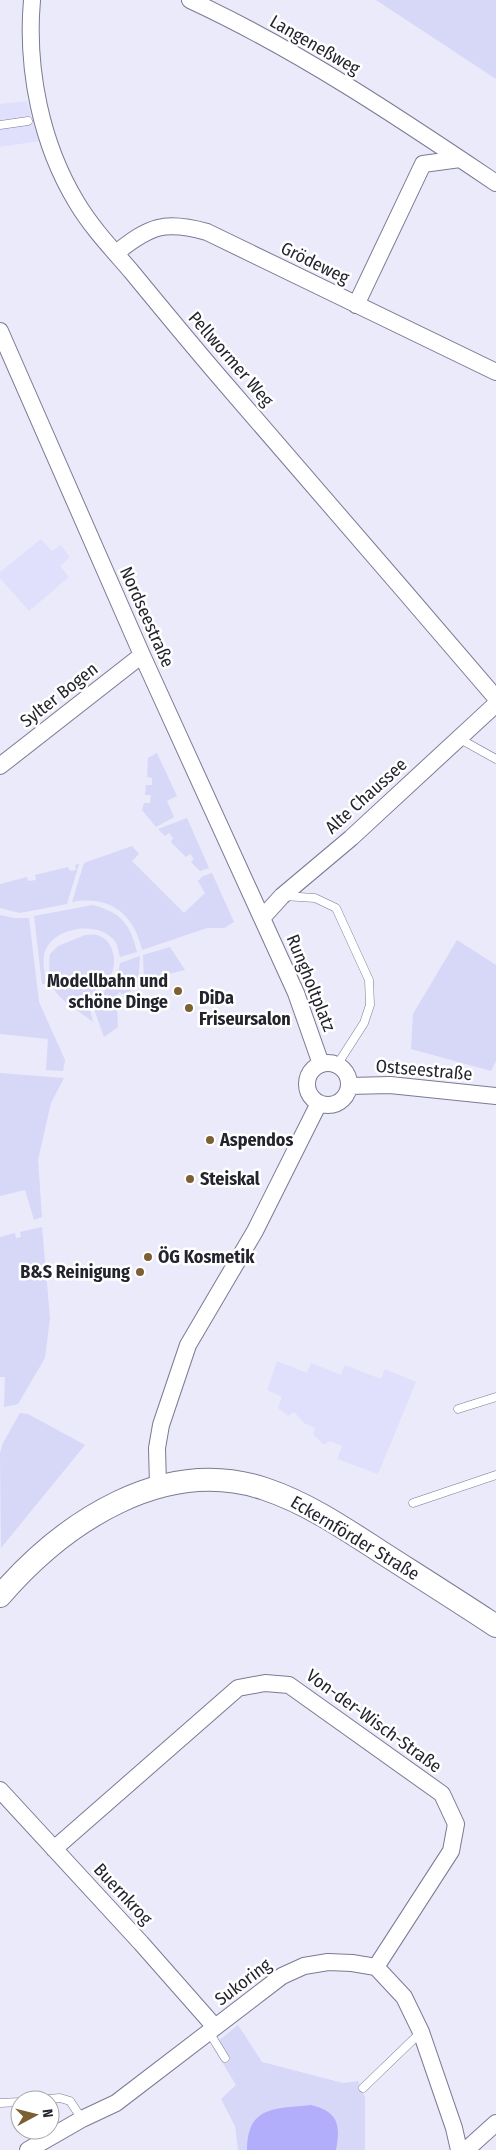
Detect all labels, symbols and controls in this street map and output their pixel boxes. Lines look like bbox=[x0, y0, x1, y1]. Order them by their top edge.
street label: Langeneßweg bbox=[266, 10, 364, 80]
street label: Grödeweg bbox=[277, 237, 353, 289]
street label: Pellwormer Weg bbox=[184, 307, 279, 411]
street label: Nordseestraße bbox=[115, 563, 179, 671]
street label: Sylter Bogen bbox=[16, 658, 102, 732]
street label: Alte Chaussee bbox=[321, 753, 412, 839]
street label: Rungholtplatz bbox=[282, 931, 340, 1035]
place label: Modellbahn und schöne Dinge bbox=[47, 970, 168, 1013]
marker: Modellbahn und schöne Dinge bbox=[172, 985, 184, 997]
place label: DiDa Friseursalon bbox=[199, 987, 291, 1030]
marker: DiDa Friseursalon bbox=[183, 1002, 195, 1014]
street label: Ostseestraße bbox=[375, 1055, 473, 1085]
place label: Aspendos bbox=[219, 1129, 293, 1151]
marker: Aspendos bbox=[204, 1134, 216, 1146]
place label: Steiskal bbox=[200, 1168, 260, 1190]
marker: Steiskal bbox=[184, 1173, 196, 1185]
place label: ÖG Kosmetik bbox=[158, 1246, 255, 1268]
marker: ÖG Kosmetik bbox=[142, 1251, 154, 1263]
place label: B&S Reinigung bbox=[20, 1261, 130, 1283]
marker: B&S Reinigung bbox=[134, 1266, 146, 1278]
street label: Eckernförder Straße bbox=[287, 1491, 423, 1585]
street label: Von-der-Wisch-Straße bbox=[302, 1665, 446, 1778]
street label: Buernkrog bbox=[89, 1859, 157, 1930]
street label: Sukoring bbox=[210, 1953, 276, 2010]
north arrow bbox=[10, 2090, 60, 2140]
text: N bbox=[38, 2108, 56, 2119]

